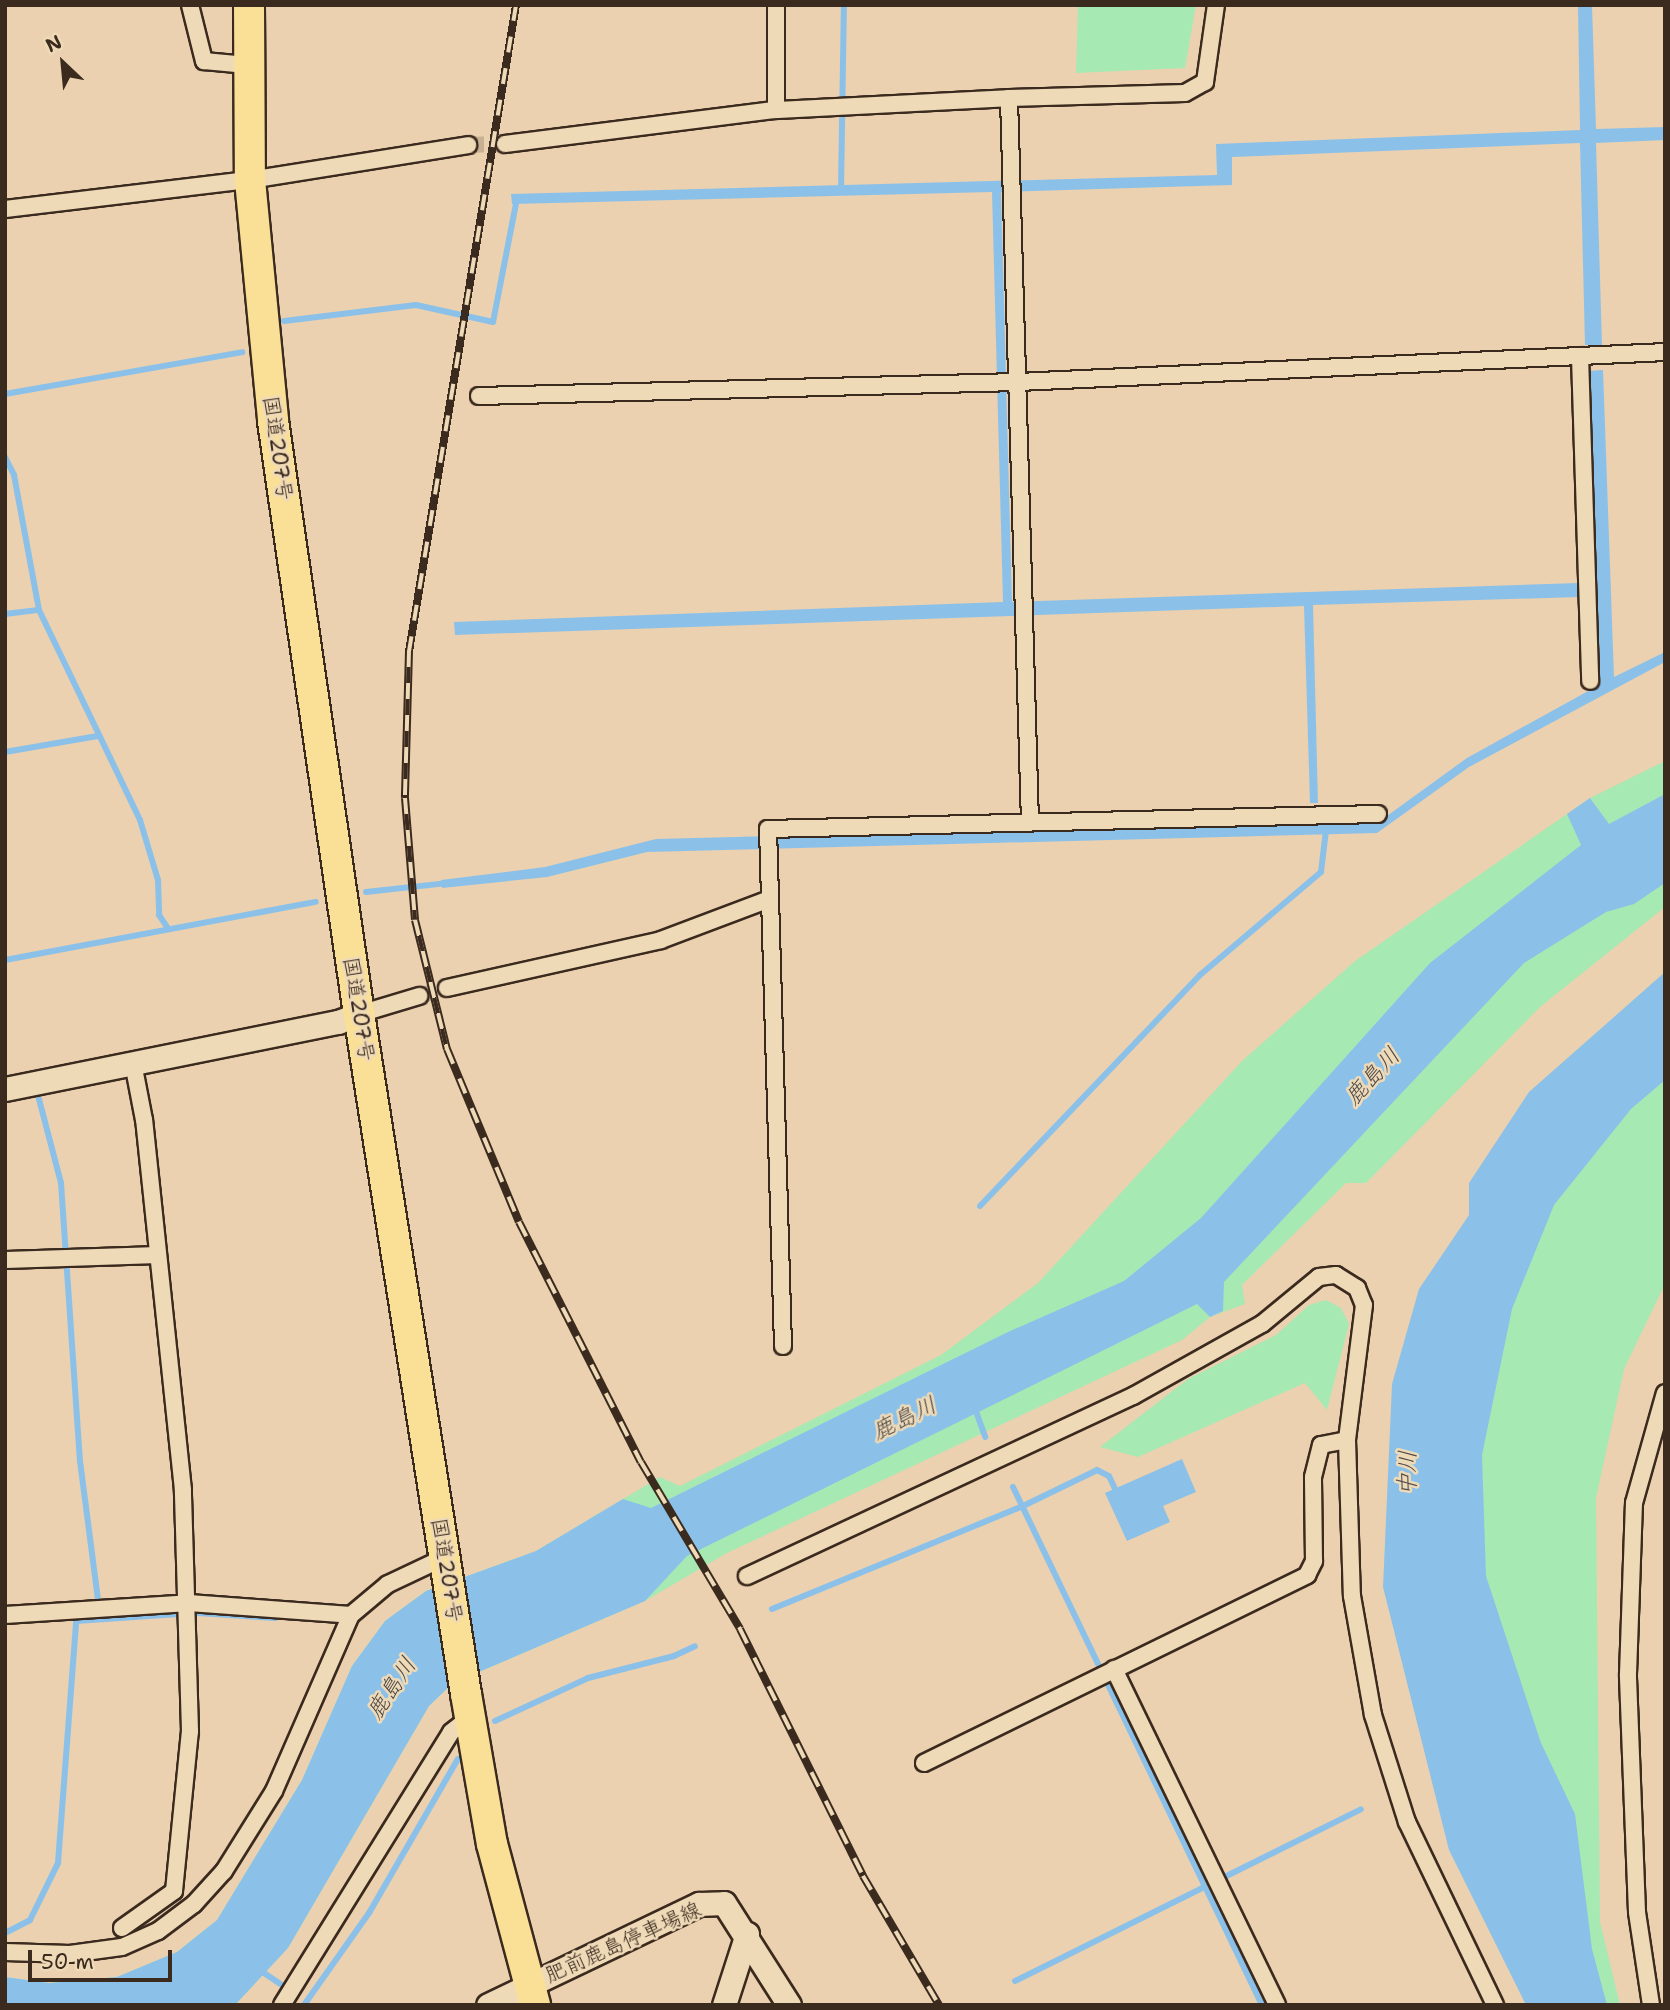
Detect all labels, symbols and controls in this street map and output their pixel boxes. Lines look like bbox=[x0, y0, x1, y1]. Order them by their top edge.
north arrow bbox=[28, 28, 98, 98]
text: N bbox=[41, 29, 66, 58]
street label: 国道207号 bbox=[258, 394, 298, 502]
street label: 国道207号 bbox=[338, 955, 380, 1063]
water label: 鹿島川 bbox=[1338, 1041, 1406, 1111]
water label: 鹿島川 bbox=[867, 1390, 941, 1446]
water label: 中川 bbox=[1393, 1450, 1421, 1496]
street label: 国道207号 bbox=[426, 1516, 468, 1624]
water label: 鹿島川 bbox=[360, 1652, 422, 1724]
street label: 肥前鹿島停車場線 bbox=[541, 1896, 705, 1988]
scale bar bbox=[32, 1937, 175, 1981]
text: 50 m bbox=[41, 1948, 94, 1976]

